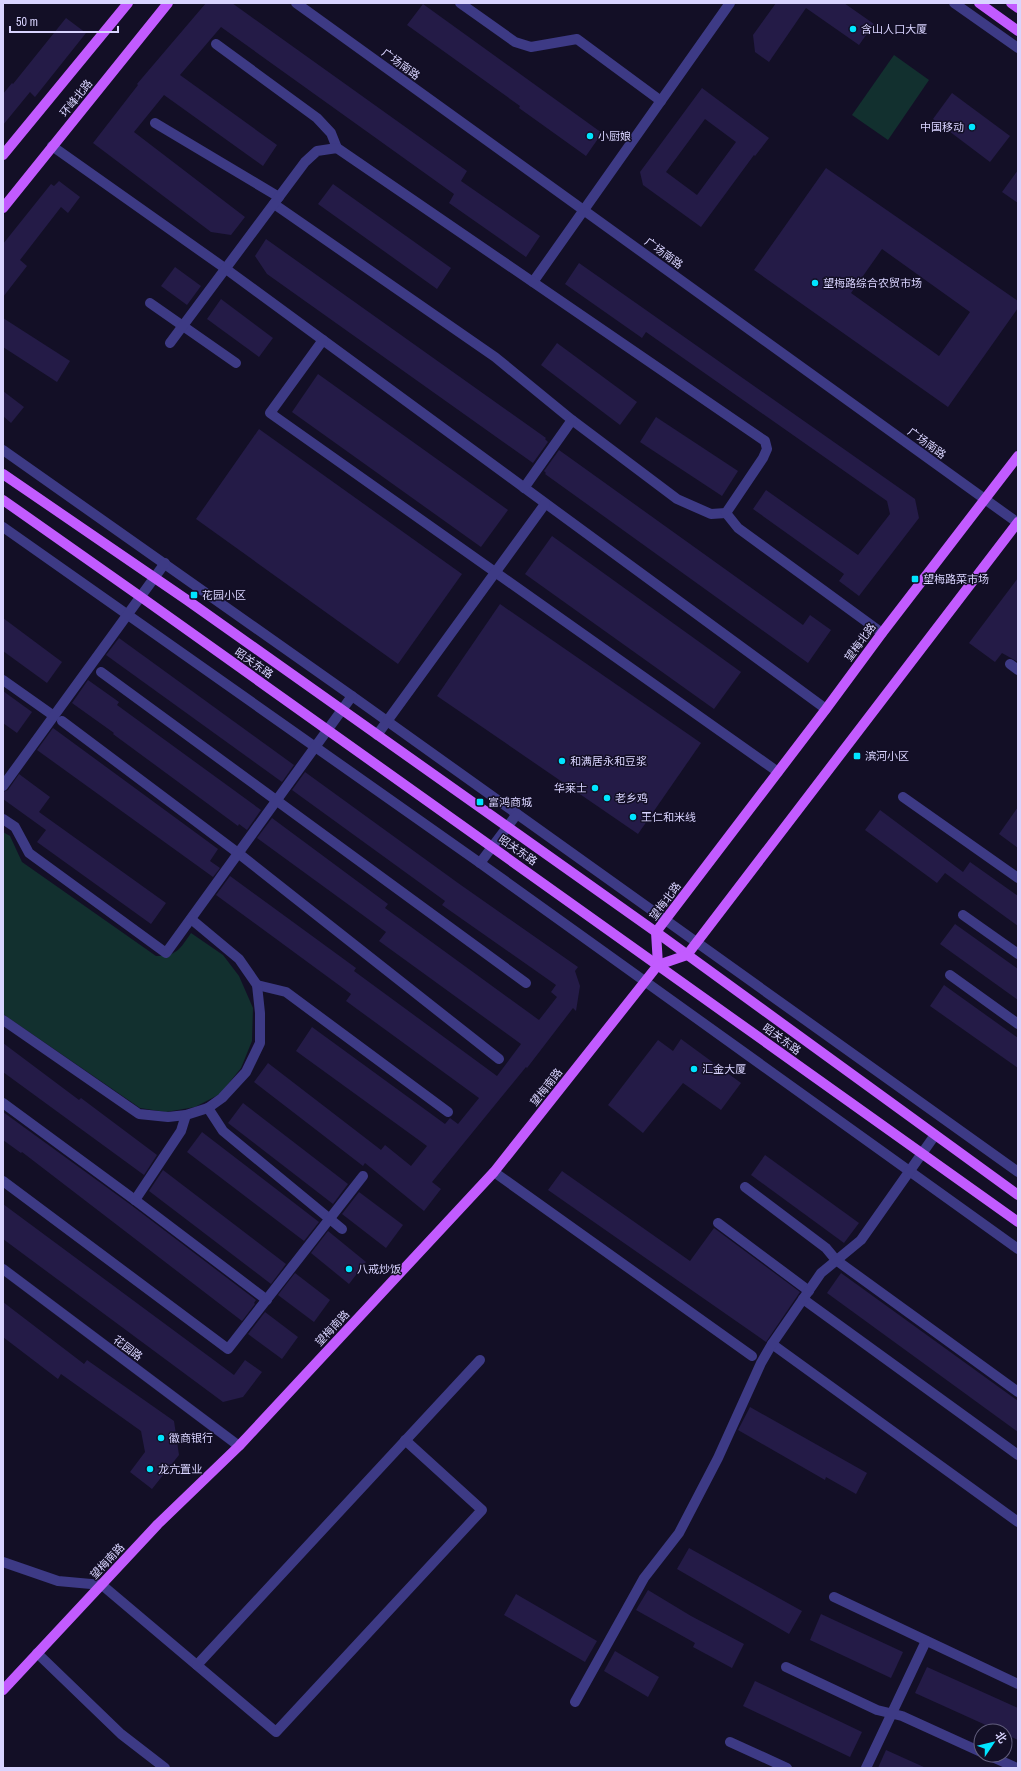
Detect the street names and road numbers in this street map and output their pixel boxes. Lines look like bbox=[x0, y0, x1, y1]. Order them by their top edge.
street label: 广场南路 bbox=[379, 45, 423, 83]
street label: 环峰北路 bbox=[57, 76, 95, 120]
street label: 广场南路 bbox=[642, 234, 686, 272]
street label: 广场南路 bbox=[905, 424, 949, 462]
street label: 望梅北路 bbox=[841, 620, 879, 664]
street label: 昭关东路 bbox=[232, 645, 276, 681]
street label: 昭关东路 bbox=[496, 832, 540, 868]
street label: 望梅北路 bbox=[646, 879, 684, 923]
street label: 昭关东路 bbox=[760, 1020, 804, 1058]
street label: 望梅南路 bbox=[527, 1065, 565, 1109]
street label: 望梅南路 bbox=[312, 1307, 352, 1349]
street label: 花园路 bbox=[111, 1332, 145, 1364]
street label: 望梅南路 bbox=[87, 1540, 127, 1582]

